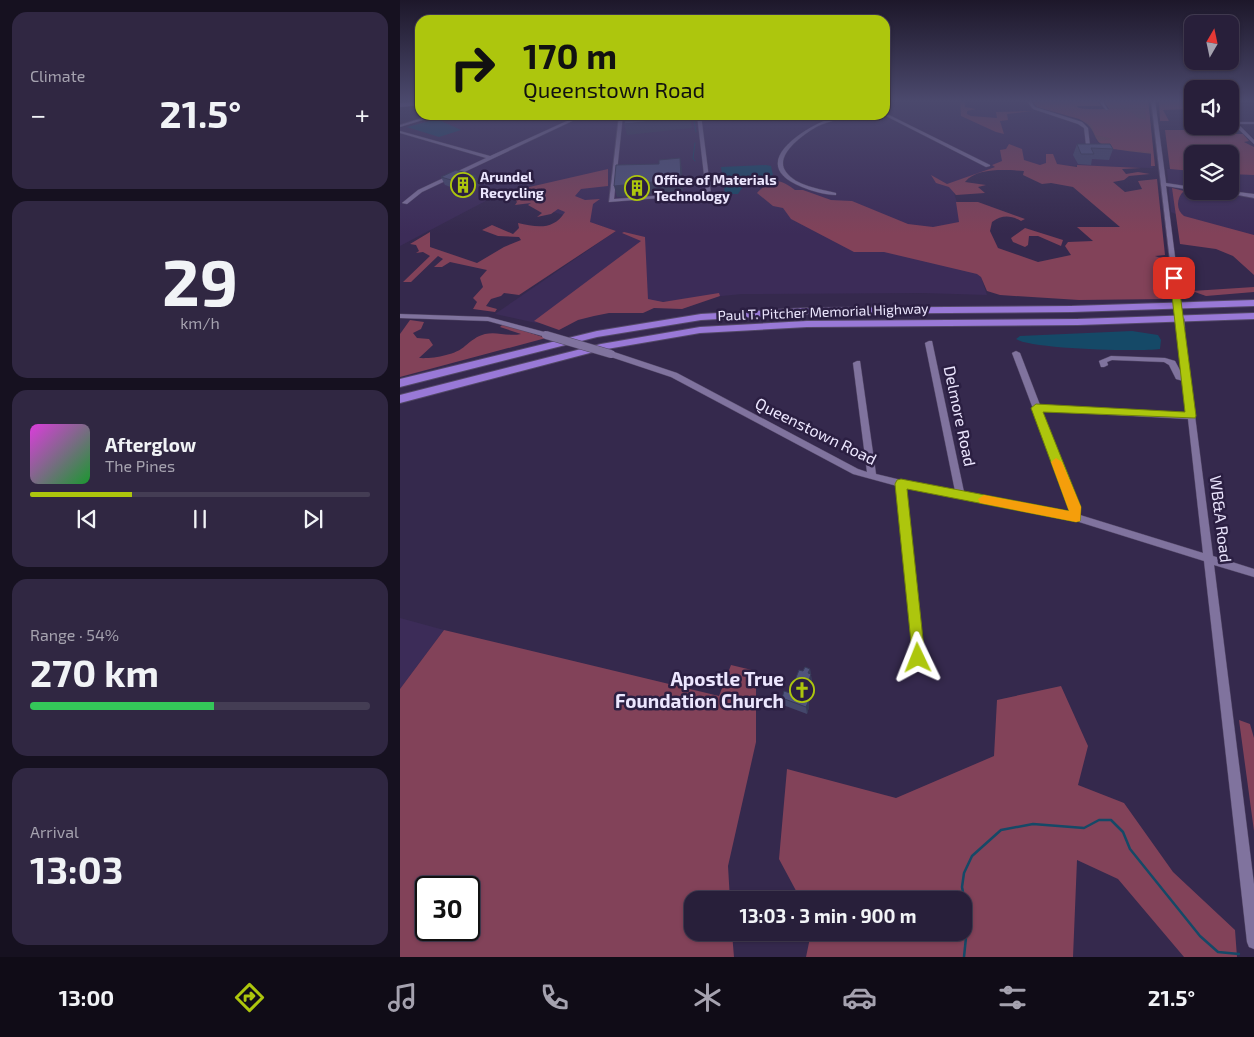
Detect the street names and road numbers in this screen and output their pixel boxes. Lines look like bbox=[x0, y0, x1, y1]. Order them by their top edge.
street label: Paul T. Pitcher Memorial Highway bbox=[717, 299, 929, 324]
street label: Delmore Road bbox=[941, 364, 980, 468]
street label: Queenstown Road bbox=[752, 393, 880, 469]
street label: WB&A Road bbox=[1207, 474, 1236, 563]

